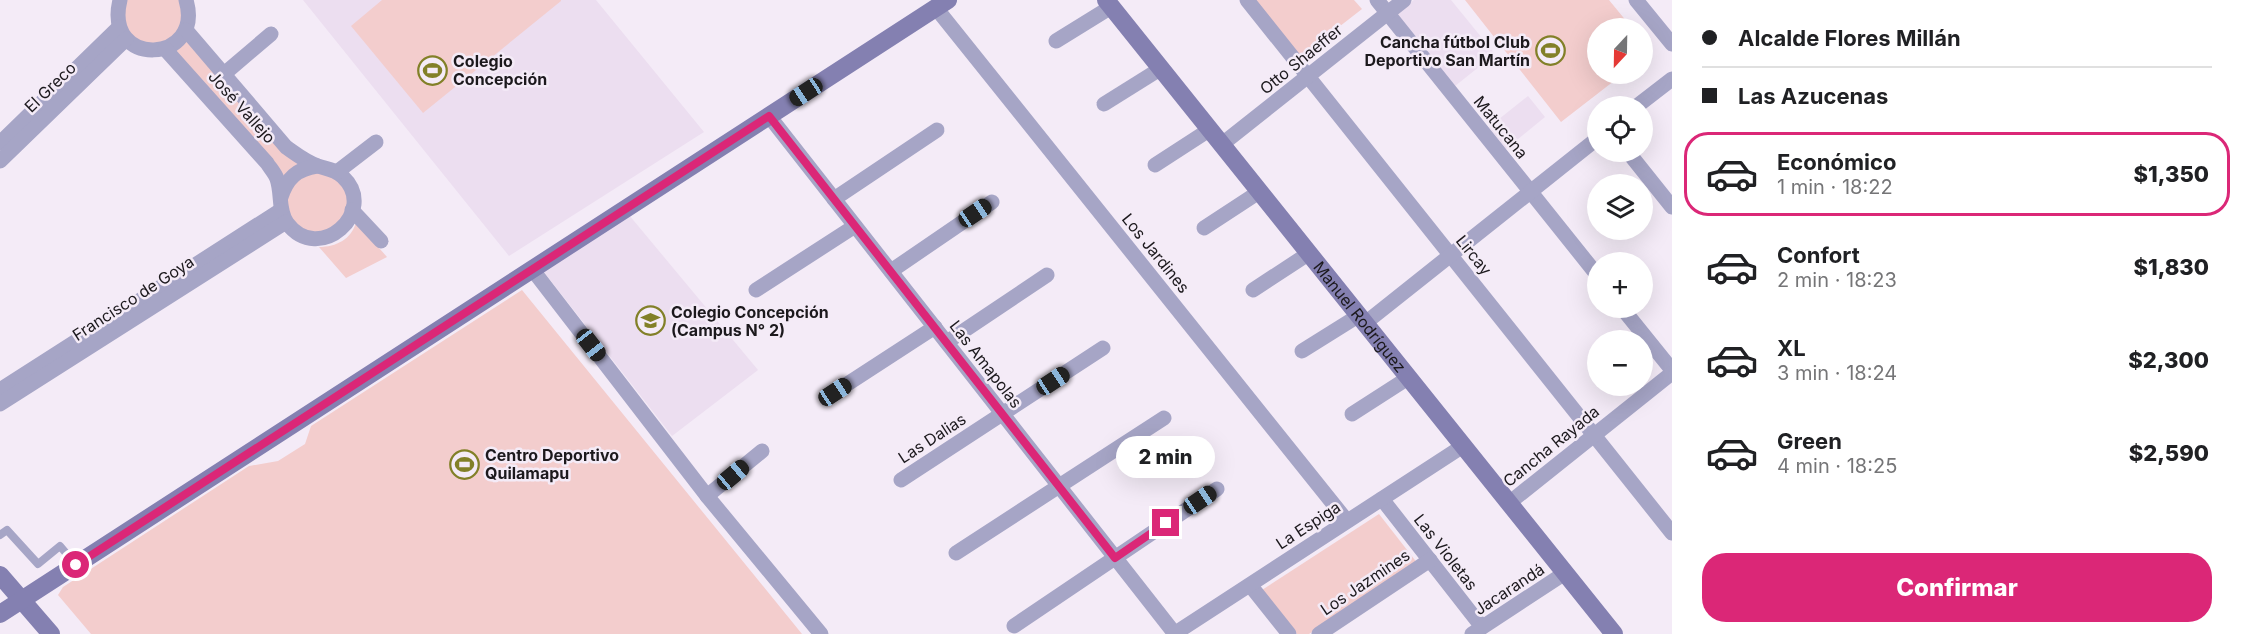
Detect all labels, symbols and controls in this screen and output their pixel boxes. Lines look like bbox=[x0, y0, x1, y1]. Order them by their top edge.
north arrow bbox=[1587, 18, 1653, 84]
map controls bbox=[1587, 18, 1653, 396]
street label: Otto Shaeffer bbox=[1256, 20, 1346, 98]
text: Alcalde Flores Millán bbox=[1738, 25, 1961, 51]
place label: Cancha fútbol Club Deportivo San Martín bbox=[1364, 32, 1530, 70]
sports icon: Cancha fútbol Club Deportivo San Martín bbox=[1535, 35, 1567, 67]
place label: Colegio Concepción bbox=[453, 51, 547, 89]
sports icon: Colegio Concepción bbox=[416, 54, 448, 86]
street label: El Greco bbox=[20, 58, 80, 116]
street label: José Vallejo bbox=[204, 67, 280, 147]
car bbox=[786, 75, 826, 109]
text: Las Azucenas bbox=[1738, 83, 1888, 109]
street label: Matucana bbox=[1470, 92, 1532, 162]
button: locate bbox=[1587, 96, 1653, 162]
icon: car bbox=[1705, 147, 1759, 201]
text: Económico bbox=[1777, 149, 1896, 175]
text: $1,350 bbox=[2133, 161, 2209, 187]
button: layers bbox=[1587, 174, 1653, 240]
text: 1 min · 18:22 bbox=[1777, 175, 1893, 199]
car bbox=[955, 195, 995, 231]
street label: Los Jardines bbox=[1118, 209, 1194, 297]
street label: Lircay bbox=[1452, 231, 1496, 279]
icon: car bbox=[1705, 240, 1759, 294]
text: Confort bbox=[1777, 242, 1860, 268]
street label: Francisco de Goya bbox=[68, 251, 198, 345]
button: + bbox=[1587, 252, 1653, 318]
text: $1,830 bbox=[2133, 254, 2209, 280]
street label: Manuel Rodríguez bbox=[1309, 257, 1410, 377]
text: 2 min · 18:23 bbox=[1777, 268, 1897, 292]
place label: Colegio Concepción (Campus N° 2) bbox=[671, 302, 829, 340]
school or university icon: Colegio Concepción (Campus N° 2) bbox=[634, 305, 666, 337]
street label: Las Amapolas bbox=[946, 316, 1026, 412]
car bbox=[573, 325, 609, 365]
button: − bbox=[1587, 330, 1653, 396]
icon: car bbox=[1705, 333, 1759, 387]
text: XL bbox=[1777, 335, 1806, 361]
text: $2,300 bbox=[2128, 347, 2209, 373]
text: 3 min · 18:24 bbox=[1777, 361, 1897, 385]
car bbox=[1033, 364, 1073, 398]
car bbox=[815, 375, 855, 409]
street label: Cancha Rayada bbox=[1499, 401, 1603, 491]
street label: Las Dalias bbox=[894, 409, 970, 467]
icon: car bbox=[1705, 426, 1759, 480]
text: Green bbox=[1777, 428, 1842, 454]
callout: 2 min bbox=[1116, 436, 1216, 478]
text: $2,590 bbox=[2129, 440, 2209, 466]
place label: Centro Deportivo Quilamapu bbox=[485, 445, 619, 483]
text: 2 min bbox=[1138, 445, 1193, 469]
sports icon: Centro Deportivo Quilamapu bbox=[448, 448, 480, 480]
text: 4 min · 18:25 bbox=[1777, 454, 1897, 478]
car bbox=[713, 457, 753, 493]
car bbox=[1180, 482, 1220, 518]
street label: La Espiga bbox=[1272, 497, 1344, 553]
route end bbox=[1152, 509, 1179, 536]
street label: Las Violetas bbox=[1410, 510, 1482, 594]
street label: Los Jazmines bbox=[1316, 545, 1414, 619]
route start bbox=[62, 551, 89, 578]
button: Confirmar bbox=[1702, 553, 2212, 622]
street label: Jacarandá bbox=[1470, 559, 1548, 619]

